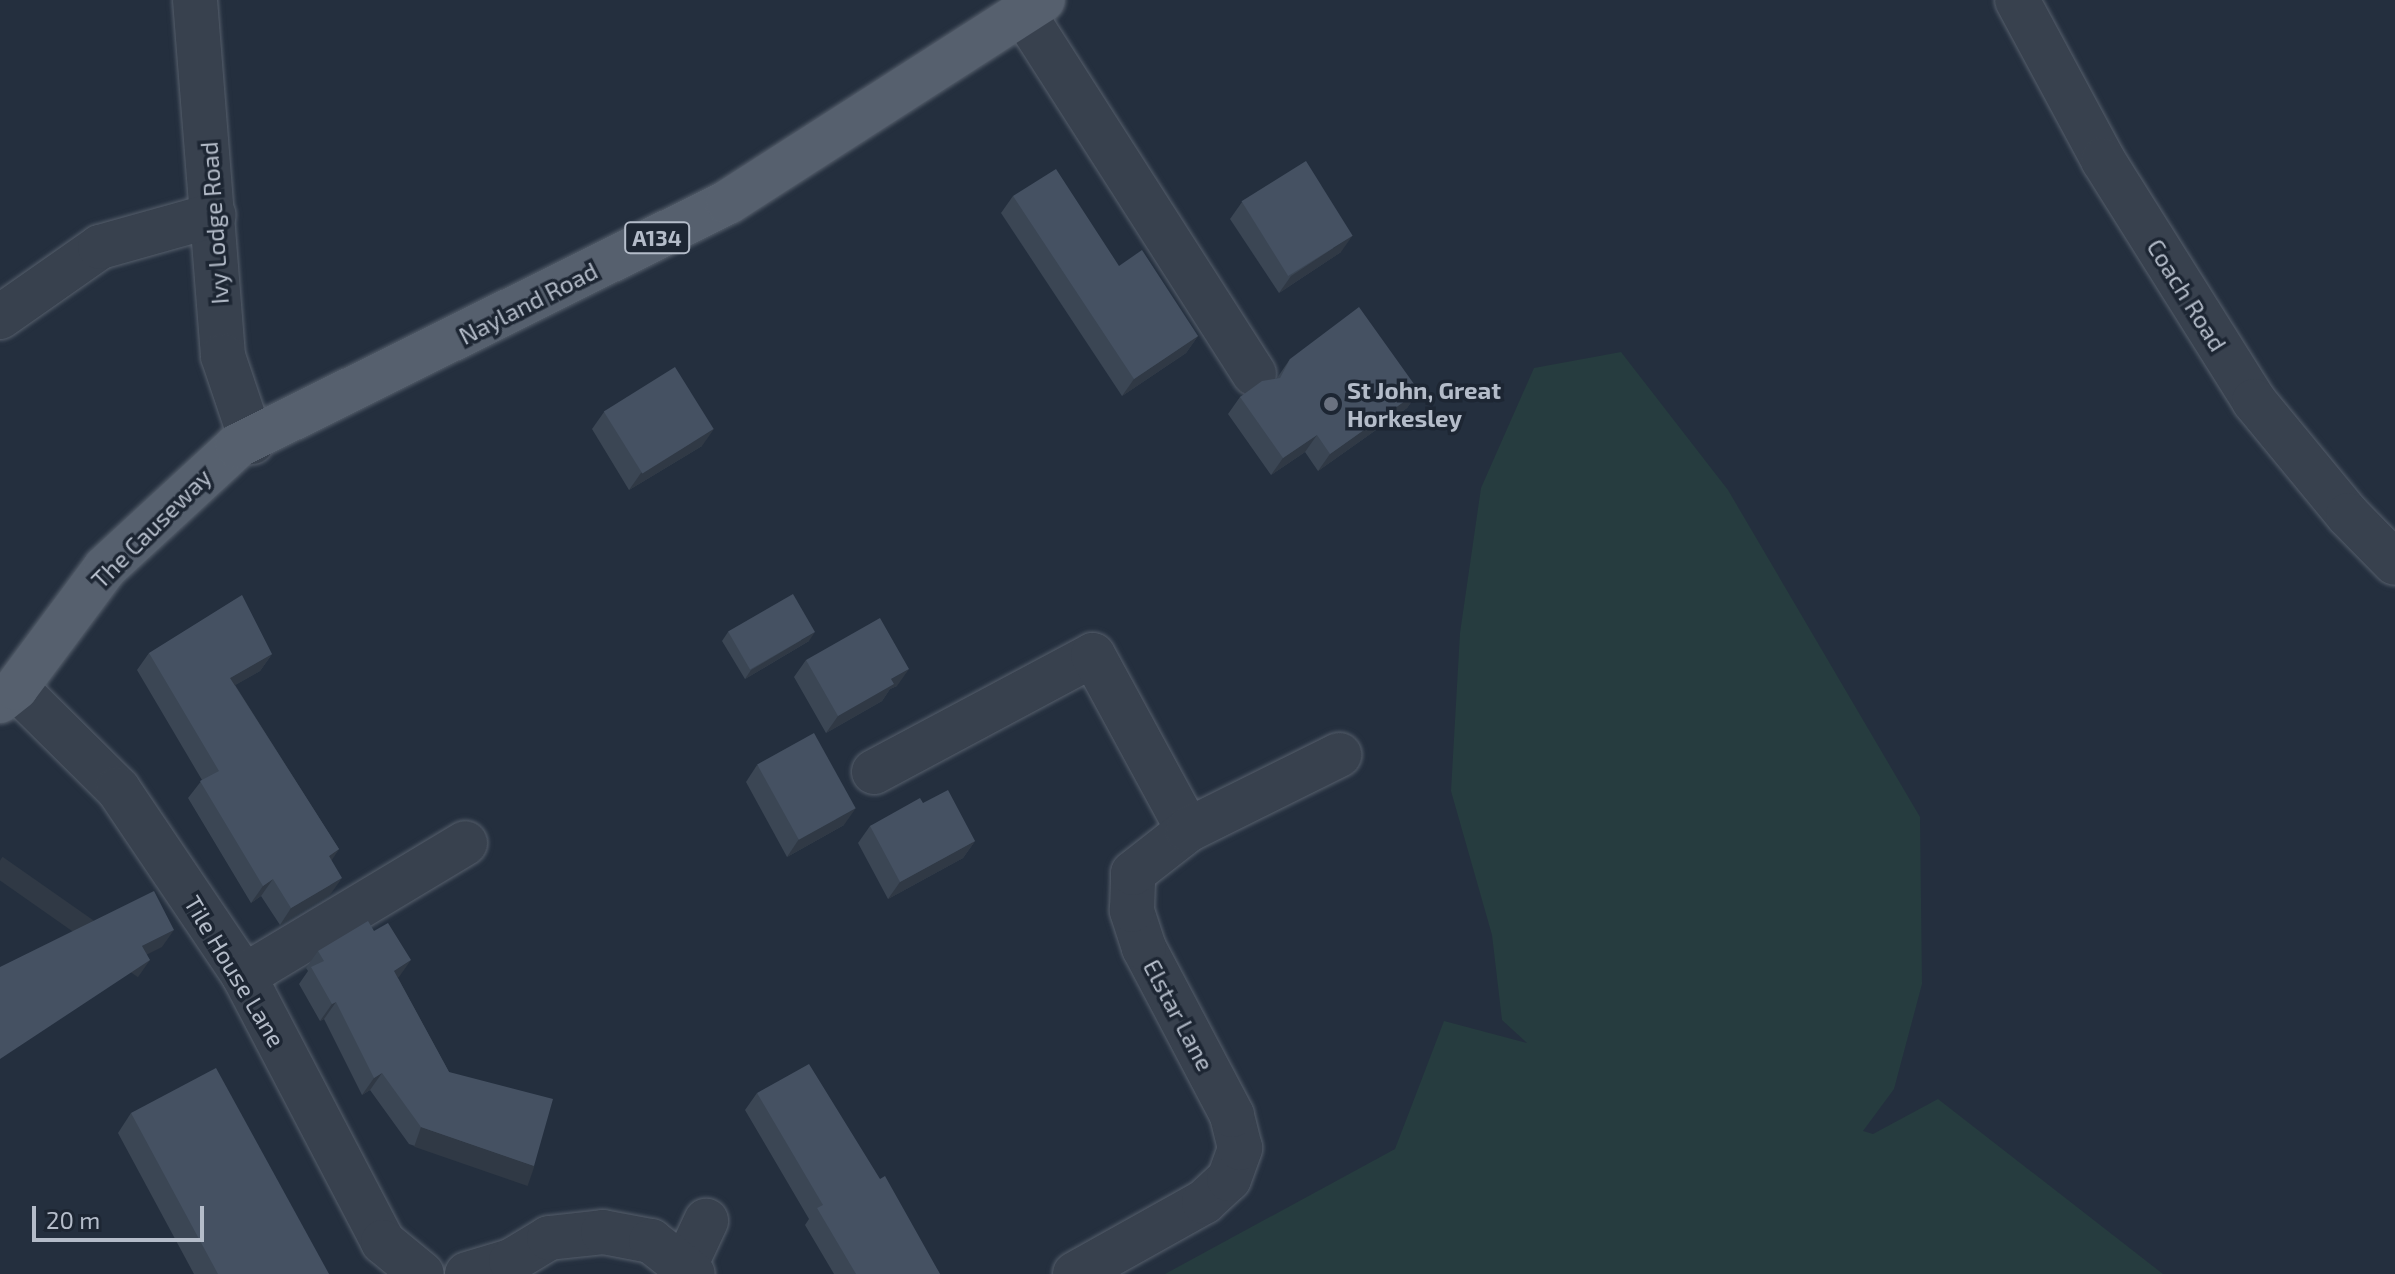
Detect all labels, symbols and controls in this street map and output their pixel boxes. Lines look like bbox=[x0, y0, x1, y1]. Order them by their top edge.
street label: Ivy Lodge Road bbox=[194, 140, 234, 306]
road number: A134 bbox=[623, 220, 691, 256]
street label: Coach Road bbox=[2141, 234, 2233, 356]
street label: Nayland Road bbox=[454, 256, 602, 350]
place label: St John, Great Horkesley bbox=[1347, 376, 1502, 432]
marker: St John, Great Horkesley bbox=[1322, 395, 1340, 413]
street label: The Causeway bbox=[85, 462, 217, 594]
street label: Tile House Lane bbox=[179, 890, 291, 1052]
street label: Elstar Lane bbox=[1138, 954, 1220, 1076]
scale bar bbox=[36, 1190, 208, 1240]
text: 20 m bbox=[46, 1205, 100, 1234]

